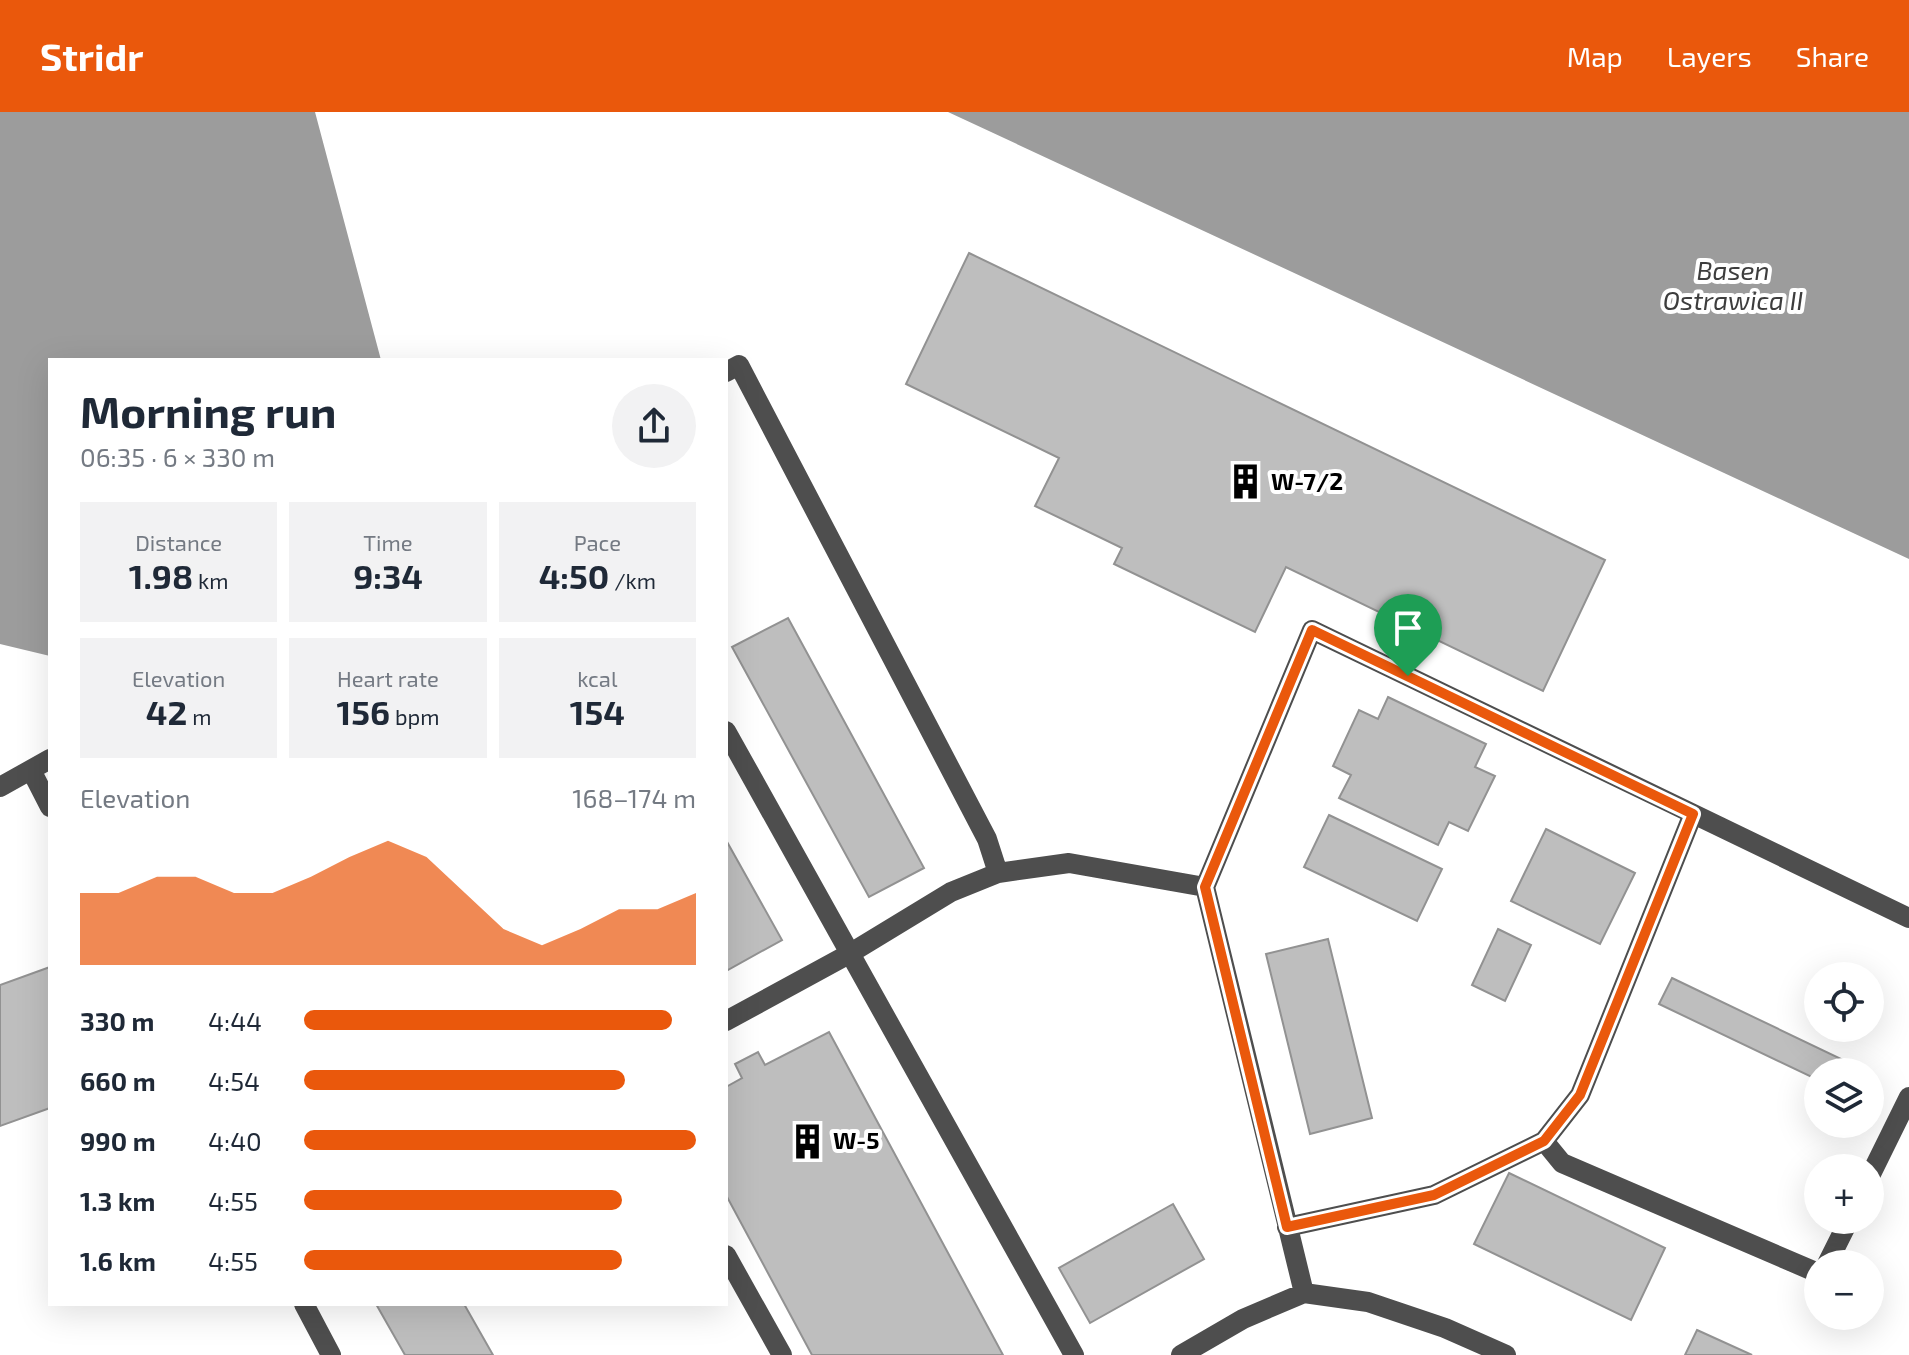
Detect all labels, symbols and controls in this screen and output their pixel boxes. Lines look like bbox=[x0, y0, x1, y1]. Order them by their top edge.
text: Stridr bbox=[40, 33, 143, 79]
text: Map bbox=[1567, 39, 1623, 73]
text: Layers bbox=[1667, 39, 1752, 73]
text: Share bbox=[1796, 39, 1869, 73]
water label: Basen Ostrawica II bbox=[1663, 254, 1803, 315]
text: Morning run bbox=[80, 384, 336, 437]
button: share bbox=[612, 384, 696, 468]
text: 06:35 · 6 × 330 m bbox=[80, 441, 275, 472]
building icon: W-7/2 bbox=[1226, 463, 1264, 501]
place label: W-7/2 bbox=[1271, 466, 1343, 495]
text: Distance bbox=[135, 529, 222, 555]
text: Time bbox=[363, 529, 413, 555]
text: Pace bbox=[574, 529, 621, 555]
text: 1.98 bbox=[129, 555, 193, 596]
text: 9:34 bbox=[353, 555, 423, 596]
text: 4:50 bbox=[539, 555, 609, 596]
text: km bbox=[193, 567, 228, 593]
text: /km bbox=[609, 567, 656, 593]
pin bbox=[1374, 594, 1442, 676]
icon: arrive bbox=[1386, 606, 1430, 650]
text: Elevation bbox=[132, 665, 225, 691]
text: Heart rate bbox=[337, 665, 439, 691]
text: kcal bbox=[577, 665, 617, 691]
text: 42 bbox=[146, 691, 187, 732]
text: 156 bbox=[336, 691, 390, 732]
text: 154 bbox=[570, 691, 625, 732]
text: m bbox=[187, 703, 211, 729]
text: bpm bbox=[390, 703, 440, 729]
text: Elevation bbox=[80, 782, 190, 813]
text: 168–174 m bbox=[572, 782, 696, 813]
map controls bbox=[1804, 962, 1884, 1330]
button: locate bbox=[1804, 962, 1884, 1042]
text: 330 m bbox=[80, 1005, 154, 1036]
text: 4:44 bbox=[208, 1005, 262, 1036]
button: layers bbox=[1804, 1058, 1884, 1138]
text: 660 m bbox=[80, 1065, 156, 1096]
text: 4:54 bbox=[208, 1065, 260, 1096]
building icon: W-5 bbox=[788, 1122, 826, 1160]
text: 990 m bbox=[80, 1125, 156, 1156]
text: 4:40 bbox=[208, 1125, 262, 1156]
place label: W-5 bbox=[833, 1125, 880, 1154]
button: + bbox=[1804, 1154, 1884, 1234]
text: 1.3 km bbox=[80, 1185, 155, 1216]
text: 4:55 bbox=[208, 1185, 258, 1216]
text: 1.6 km bbox=[80, 1245, 156, 1276]
text: 4:55 bbox=[208, 1245, 258, 1276]
button: − bbox=[1804, 1250, 1884, 1330]

